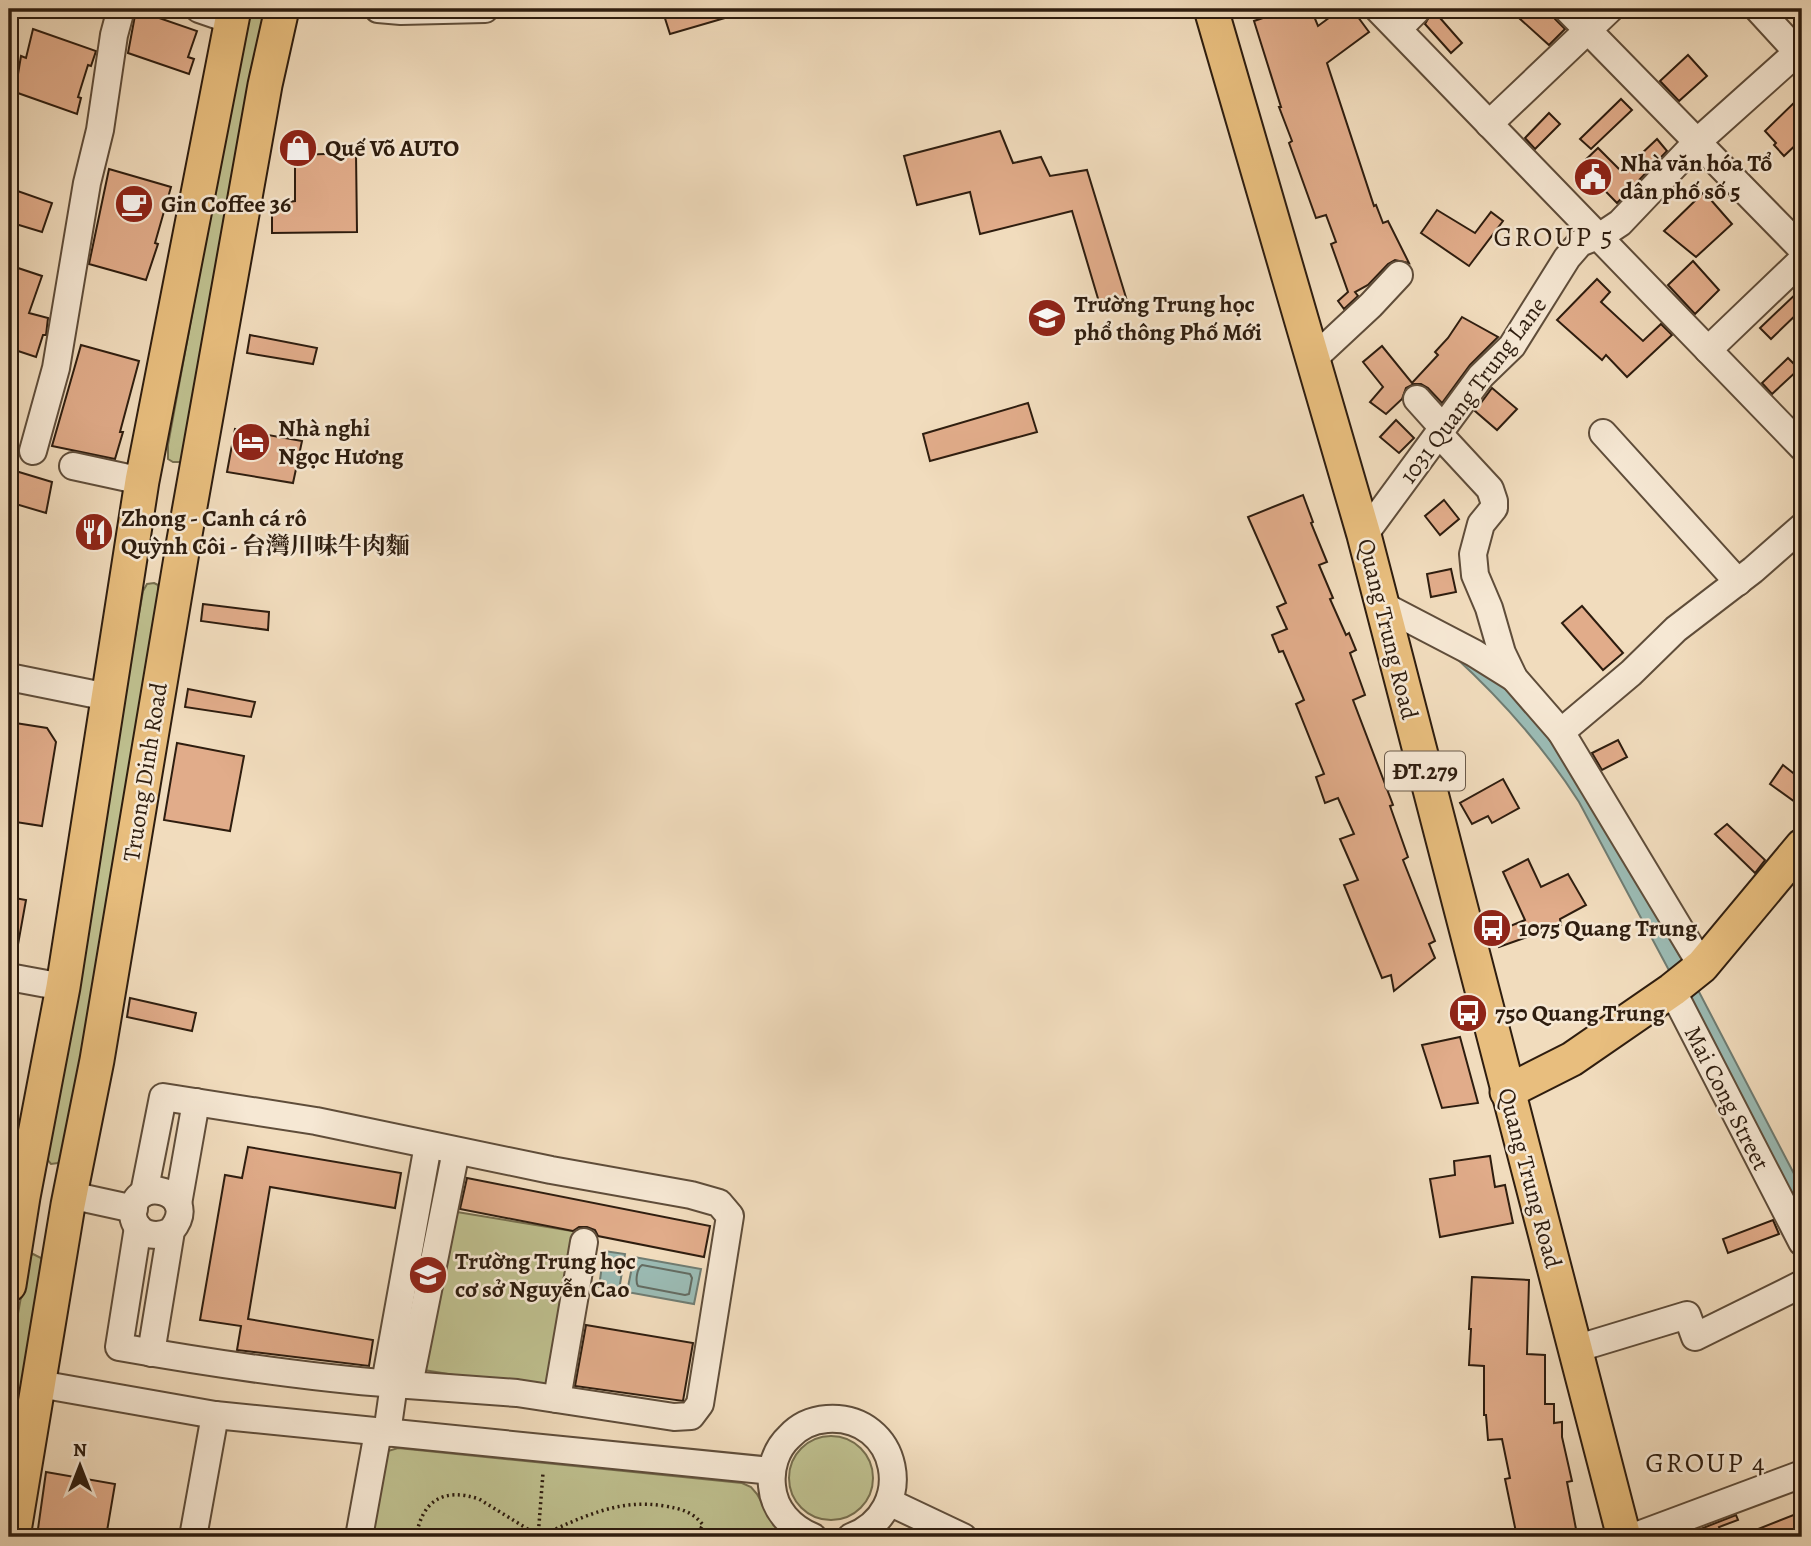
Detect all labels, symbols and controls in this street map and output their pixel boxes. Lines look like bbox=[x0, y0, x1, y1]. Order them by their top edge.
shop icon: Quế Võ AUTO bbox=[277, 127, 319, 169]
place label: Quế Võ AUTO bbox=[325, 132, 459, 164]
place label: Nhà văn hóa Tổ dân phố số 5 bbox=[1620, 147, 1772, 207]
public building icon: Nhà văn hóa Tổ dân phố số 5 bbox=[1572, 156, 1614, 198]
cafe icon: Gin Coffee 36 bbox=[113, 183, 155, 225]
place label: Gin Coffee 36 bbox=[161, 188, 291, 220]
district label: GROUP 5 bbox=[1494, 218, 1614, 256]
place label: Trường Trung học phổ thông Phố Mới bbox=[1074, 288, 1262, 348]
street label: 1031 Quang Trung Lane bbox=[1392, 290, 1554, 490]
school or university icon: Trường Trung học phổ thông Phố Mới bbox=[1026, 297, 1068, 339]
place label: Nhà nghỉ Ngọc Hương bbox=[278, 412, 404, 472]
hotel icon: Nhà nghỉ Ngọc Hương bbox=[230, 421, 272, 463]
place label: Zhong - Canh cá rô Quỳnh Côi - 台灣川味牛肉麵 bbox=[121, 502, 410, 562]
restaurant icon: Zhong - Canh cá rô Quỳnh Côi - 台灣川味牛肉麵 bbox=[73, 511, 115, 553]
street label: Quang Trung Road bbox=[1350, 535, 1426, 723]
street label: Truong Dinh Road bbox=[115, 680, 175, 864]
road number: ĐT.279 bbox=[1385, 751, 1465, 790]
bus stop icon: 1075 Quang Trung bbox=[1471, 907, 1513, 949]
place label: 1075 Quang Trung bbox=[1519, 912, 1698, 944]
bus stop icon: 750 Quang Trung bbox=[1447, 992, 1489, 1034]
place label: 750 Quang Trung bbox=[1495, 997, 1665, 1029]
street label: Mai Cong Street bbox=[1677, 1020, 1777, 1176]
street label: Quang Trung Road bbox=[1491, 1084, 1569, 1272]
place label: Trường Trung học cơ sở Nguyễn Cao bbox=[455, 1245, 636, 1305]
school or university icon: Trường Trung học cơ sở Nguyễn Cao bbox=[407, 1254, 449, 1296]
north arrow bbox=[46, 1430, 116, 1500]
text: N bbox=[73, 1437, 87, 1463]
district label: GROUP 4 bbox=[1645, 1444, 1767, 1482]

